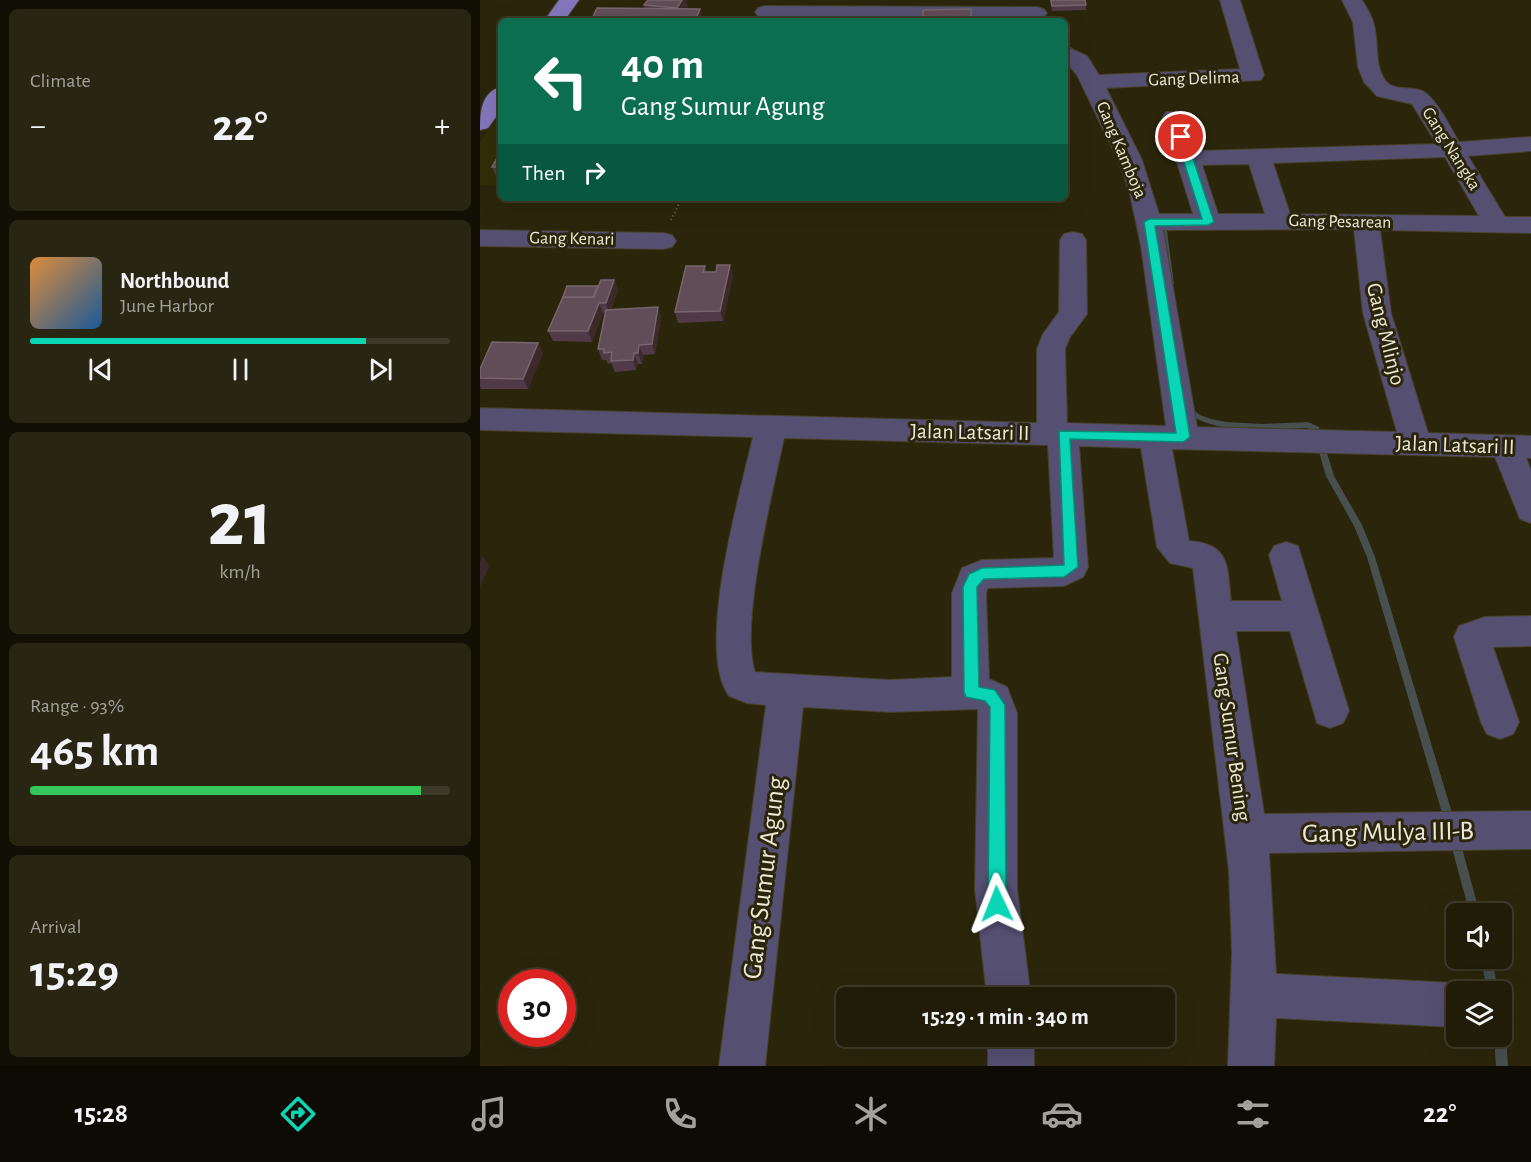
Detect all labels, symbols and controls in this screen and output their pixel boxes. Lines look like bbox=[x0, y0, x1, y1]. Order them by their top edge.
icon: left bbox=[522, 42, 600, 120]
text: 40 m bbox=[621, 44, 704, 86]
street label: Gang Delima bbox=[1148, 68, 1240, 90]
text: Climate bbox=[30, 71, 91, 91]
text: Gang Sumur Agung bbox=[621, 93, 825, 120]
street label: Gang Kamboja bbox=[1093, 99, 1149, 201]
text: 22° bbox=[212, 104, 268, 149]
street label: Gang Nangka bbox=[1418, 104, 1484, 194]
text: − bbox=[30, 110, 46, 143]
text: + bbox=[434, 110, 450, 143]
pin bbox=[1155, 111, 1206, 162]
icon: arrive bbox=[1164, 120, 1197, 153]
icon: right bbox=[578, 156, 611, 189]
text: Then bbox=[522, 162, 566, 184]
street label: Gang Pesarean bbox=[1288, 212, 1392, 232]
street label: Gang Kenari bbox=[529, 229, 615, 249]
text: Northbound bbox=[120, 270, 229, 292]
street label: Gang Mlinjo bbox=[1363, 281, 1409, 387]
text: June Harbor bbox=[120, 296, 214, 316]
icon: previous bbox=[84, 353, 117, 386]
icon: pause bbox=[224, 353, 257, 386]
icon: next bbox=[364, 353, 397, 386]
street label: Jalan Latsari II bbox=[910, 420, 1030, 444]
street label: Jalan Latsari II bbox=[1395, 432, 1515, 458]
text: 21 bbox=[208, 482, 272, 560]
text: km/h bbox=[219, 562, 261, 582]
street label: Gang Sumur Bening bbox=[1209, 651, 1255, 823]
text: Range · 93% bbox=[30, 696, 124, 716]
text: 465 km bbox=[30, 729, 159, 774]
street label: Gang Sumur Agung bbox=[738, 775, 790, 981]
street label: Gang Mulya III-B bbox=[1302, 817, 1474, 848]
position arrow bbox=[965, 872, 1029, 936]
map controls bbox=[1446, 903, 1512, 1047]
button: sound bbox=[1446, 903, 1512, 969]
text: Arrival bbox=[30, 917, 81, 937]
text: 15:29 bbox=[30, 950, 119, 995]
speed limit sign: 30 bbox=[498, 969, 576, 1047]
button: layers bbox=[1446, 981, 1512, 1047]
text: 15:29 · 1 min · 340 m bbox=[922, 1006, 1089, 1028]
icon: directions bbox=[277, 1093, 319, 1135]
icon: music bbox=[468, 1093, 510, 1135]
icon: phone bbox=[659, 1093, 701, 1135]
icon: climate bbox=[850, 1093, 892, 1135]
icon: car bbox=[1041, 1093, 1083, 1135]
icon: filters bbox=[1232, 1093, 1274, 1135]
text: 15:28 bbox=[75, 1100, 128, 1127]
text: 22° bbox=[1423, 1100, 1456, 1127]

